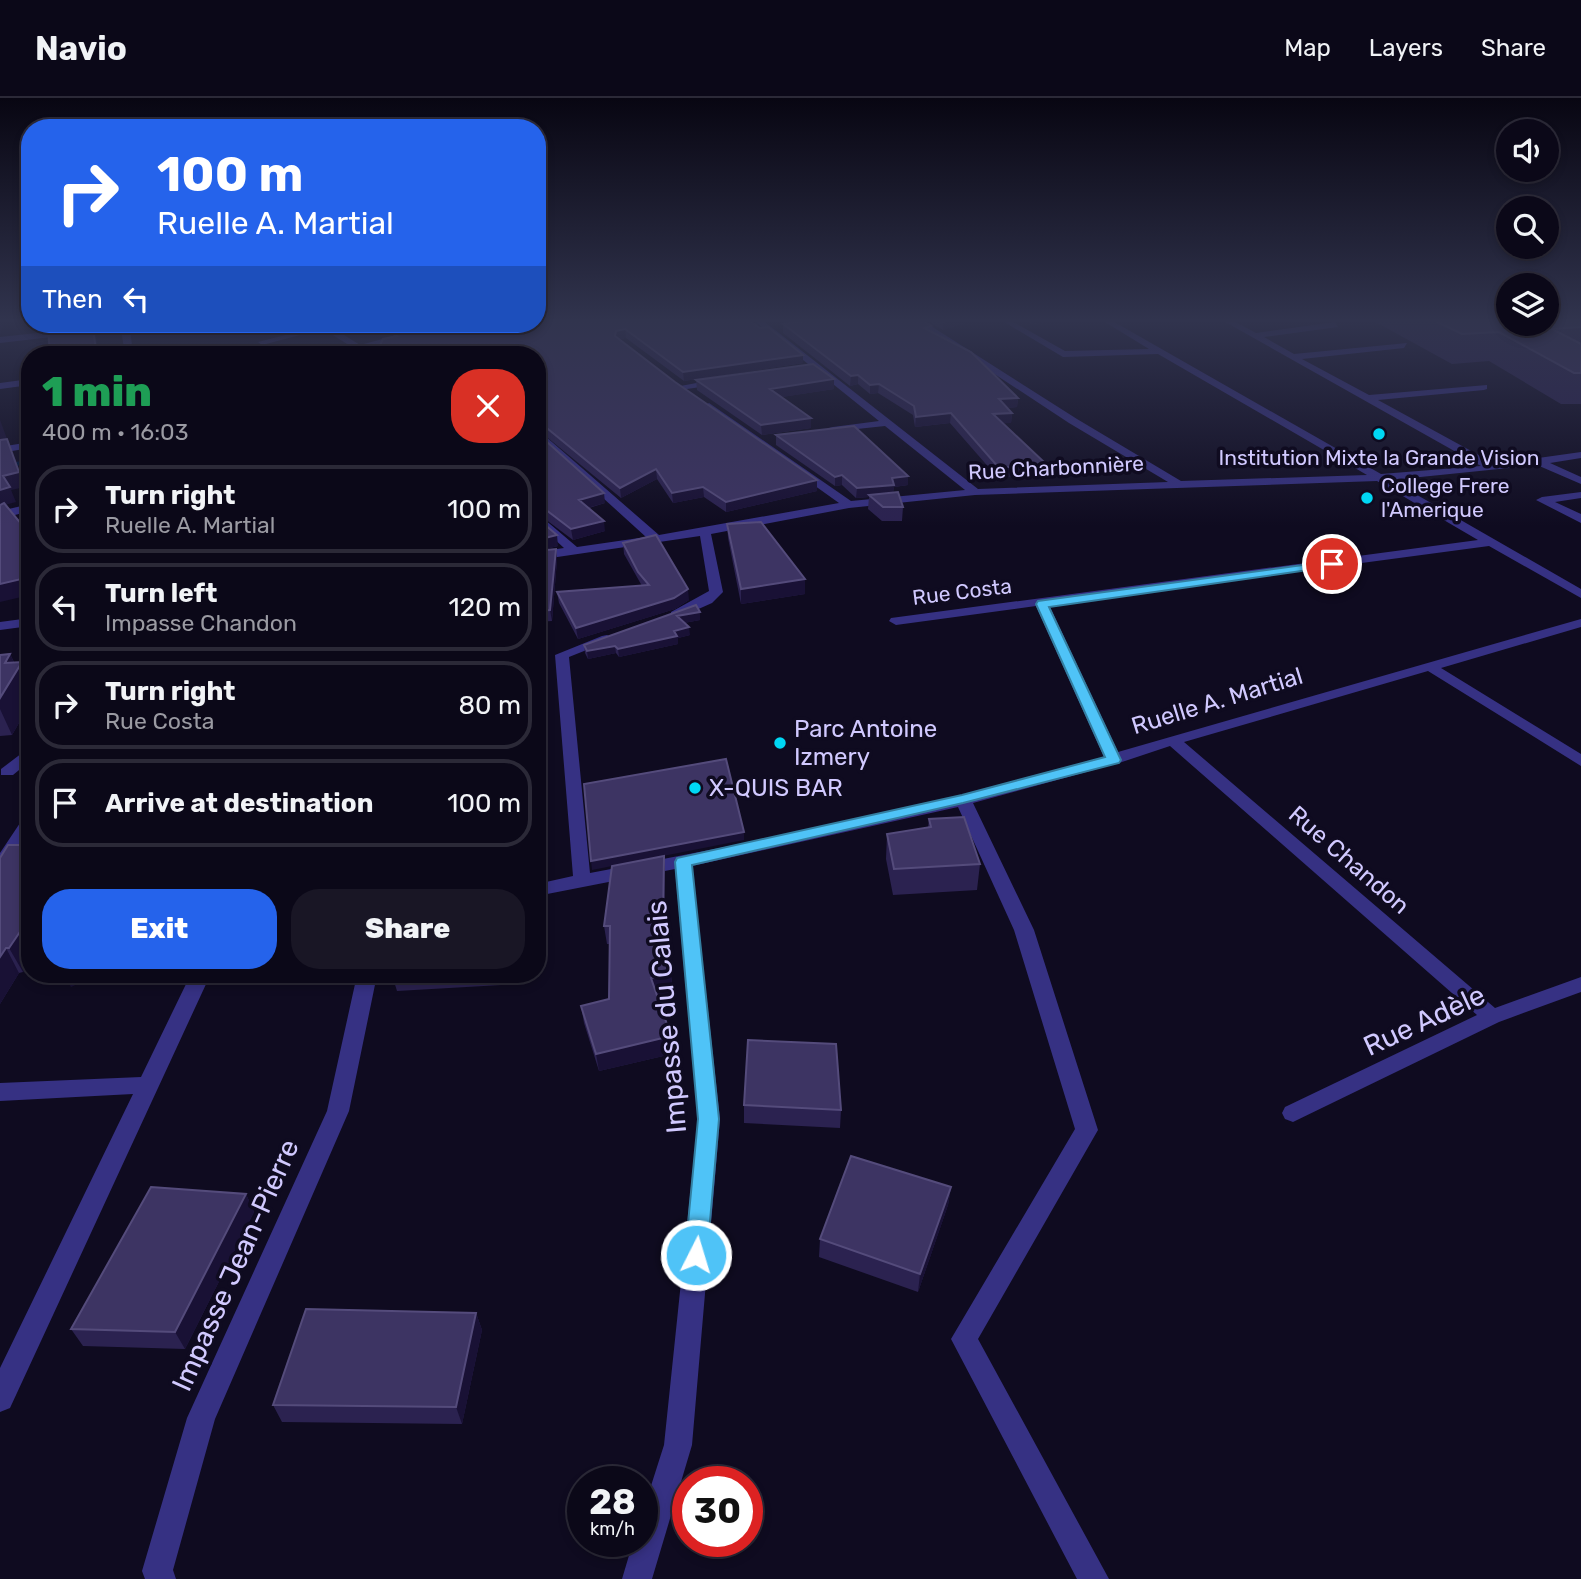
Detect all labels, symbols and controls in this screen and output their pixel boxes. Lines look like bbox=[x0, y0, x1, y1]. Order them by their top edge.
text: Navio bbox=[35, 29, 127, 68]
text: Map bbox=[1284, 34, 1331, 62]
text: Layers bbox=[1369, 34, 1443, 62]
text: Share bbox=[1481, 34, 1546, 62]
map controls bbox=[1496, 119, 1559, 336]
button: sound bbox=[1496, 119, 1559, 182]
text: 100 m bbox=[157, 145, 303, 203]
icon: right bbox=[42, 147, 133, 238]
button: search bbox=[1496, 196, 1559, 259]
text: Ruelle A. Martial bbox=[157, 204, 394, 242]
button: layers bbox=[1496, 273, 1559, 336]
icon: left bbox=[117, 280, 155, 318]
text: Then bbox=[42, 284, 103, 315]
text: 1 min bbox=[42, 367, 152, 417]
button: close bbox=[451, 369, 525, 443]
text: 400 m · 16:03 bbox=[42, 418, 188, 446]
marker: Institution Mixte la Grande Vision bbox=[1371, 426, 1387, 442]
place label: Institution Mixte la Grande Vision bbox=[1218, 445, 1540, 470]
street label: Rue Charbonnière bbox=[967, 450, 1145, 485]
place label: College Frere l'Amerique bbox=[1381, 473, 1510, 522]
text: Turn right bbox=[105, 480, 235, 511]
icon: right bbox=[46, 490, 84, 528]
marker: College Frere l'Amerique bbox=[1359, 490, 1375, 506]
text: 100 m bbox=[447, 494, 521, 525]
text: Ruelle A. Martial bbox=[105, 511, 275, 539]
pin bbox=[1302, 534, 1362, 594]
icon: arrive bbox=[1313, 545, 1351, 583]
street label: Rue Costa bbox=[911, 573, 1013, 610]
text: Turn left bbox=[105, 578, 217, 609]
icon: left bbox=[46, 588, 84, 626]
text: 120 m bbox=[449, 592, 521, 623]
text: Impasse Chandon bbox=[105, 609, 297, 637]
street label: Ruelle A. Martial bbox=[1128, 662, 1306, 740]
text: Turn right bbox=[105, 676, 235, 707]
icon: right bbox=[46, 686, 84, 724]
text: 80 m bbox=[458, 690, 521, 721]
text: Rue Costa bbox=[105, 707, 214, 735]
place label: Parc Antoine Izmery bbox=[794, 715, 937, 771]
marker: Parc Antoine Izmery bbox=[772, 735, 788, 751]
place label: X-QUIS BAR bbox=[709, 774, 843, 802]
marker: X-QUIS BAR bbox=[687, 780, 703, 796]
icon: arrive bbox=[46, 784, 84, 822]
text: Arrive at destination bbox=[105, 788, 373, 819]
text: 100 m bbox=[447, 788, 521, 819]
street label: Rue Chandon bbox=[1283, 800, 1415, 920]
button: Exit bbox=[42, 889, 277, 969]
button: Share bbox=[291, 889, 525, 969]
street label: Impasse du Calais bbox=[640, 899, 693, 1135]
street label: Rue Adèle bbox=[1358, 978, 1490, 1063]
street label: Impasse Jean-Pierre bbox=[165, 1134, 306, 1396]
position arrow bbox=[659, 1218, 733, 1292]
speed limit sign: 30 bbox=[672, 1466, 763, 1557]
text: 28 bbox=[589, 1481, 636, 1523]
text: km/h bbox=[590, 1518, 635, 1540]

